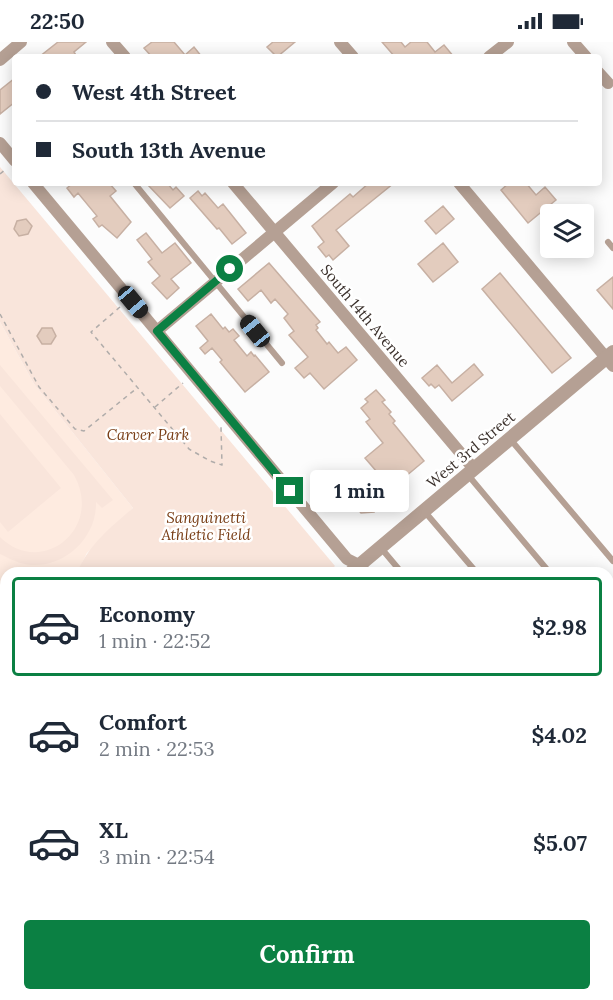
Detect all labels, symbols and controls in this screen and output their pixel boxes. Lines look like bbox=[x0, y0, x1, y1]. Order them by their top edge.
text: 22:50 bbox=[30, 7, 85, 35]
text: West 4th Street bbox=[72, 78, 236, 106]
text: South 13th Avenue bbox=[72, 136, 266, 164]
map controls bbox=[540, 204, 594, 258]
button: layers bbox=[540, 204, 594, 258]
route start bbox=[216, 255, 243, 282]
street label: South 14th Avenue bbox=[317, 260, 414, 371]
car bbox=[115, 282, 151, 322]
car bbox=[237, 311, 273, 351]
street label: West 3rd Street bbox=[423, 407, 519, 492]
park label: Carver Park bbox=[107, 425, 190, 444]
callout: 1 min bbox=[311, 470, 410, 512]
route end bbox=[276, 477, 303, 504]
text: 1 min bbox=[334, 478, 385, 503]
park label: Sanguinetti Athletic Field bbox=[160, 508, 251, 544]
icon: car bbox=[27, 600, 81, 654]
text: Economy bbox=[99, 600, 195, 628]
text: $2.98 bbox=[532, 613, 587, 641]
text: 1 min · 22:52 bbox=[99, 628, 211, 653]
icon: car bbox=[27, 708, 81, 762]
text: Comfort bbox=[99, 708, 187, 736]
text: $4.02 bbox=[532, 721, 587, 749]
text: 2 min · 22:53 bbox=[99, 736, 215, 761]
icon: car bbox=[27, 816, 81, 870]
text: XL bbox=[99, 816, 128, 844]
text: $5.07 bbox=[533, 829, 587, 857]
text: 3 min · 22:54 bbox=[99, 844, 215, 869]
button: Confirm bbox=[24, 920, 590, 989]

